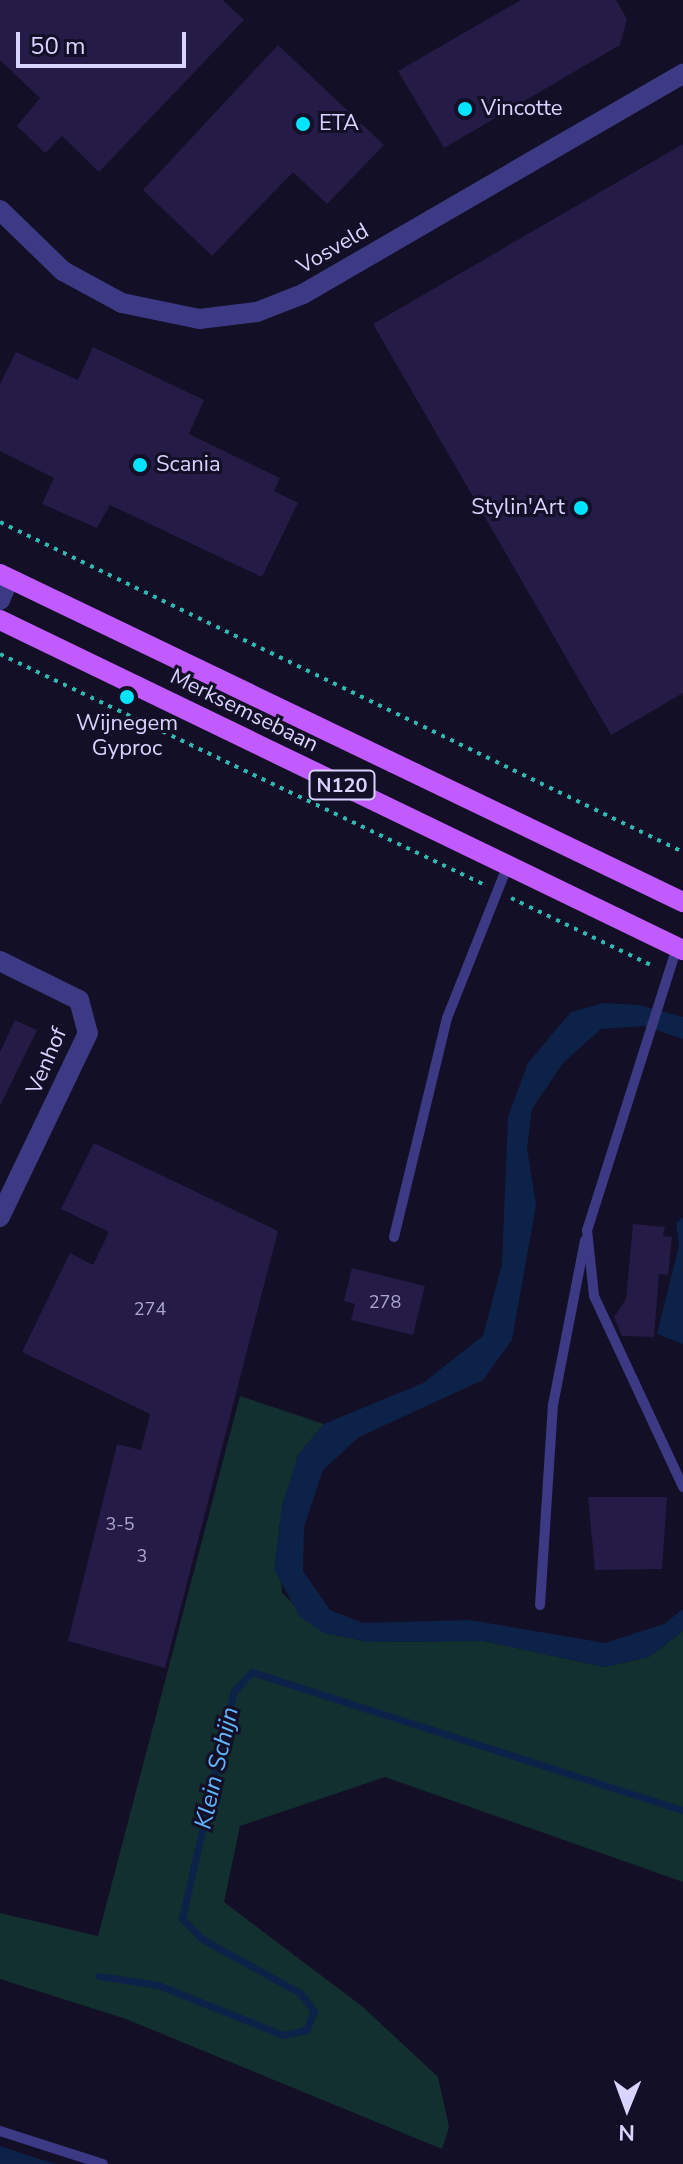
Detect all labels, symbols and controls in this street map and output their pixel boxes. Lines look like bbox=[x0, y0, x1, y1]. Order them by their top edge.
scale bar bbox=[20, 16, 190, 66]
text: 50 m bbox=[30, 30, 86, 62]
place label: Vincotte bbox=[481, 96, 563, 122]
marker: Vincotte bbox=[456, 100, 474, 118]
place label: ETA bbox=[319, 111, 359, 137]
marker: ETA bbox=[294, 115, 312, 133]
street label: Vosveld bbox=[292, 218, 374, 280]
place label: Scania bbox=[156, 452, 221, 478]
marker: Scania bbox=[131, 456, 149, 474]
place label: Stylin'Art bbox=[471, 495, 565, 521]
marker: Stylin'Art bbox=[572, 499, 590, 517]
street label: Merksemsebaan bbox=[166, 664, 322, 758]
marker: Wijnegem Gyproc bbox=[118, 688, 136, 706]
place label: Wijnegem Gyproc bbox=[76, 710, 178, 762]
road number: N120 bbox=[308, 769, 376, 801]
street label: Venhof bbox=[21, 1024, 73, 1098]
house number: 278 bbox=[369, 1291, 401, 1313]
house number: 274 bbox=[134, 1298, 166, 1320]
house number: 3-5 bbox=[105, 1513, 135, 1535]
house number: 3 bbox=[137, 1545, 147, 1567]
water label: Klein Schijn bbox=[189, 1704, 245, 1832]
north arrow bbox=[587, 2068, 667, 2148]
text: N bbox=[618, 2117, 635, 2147]

